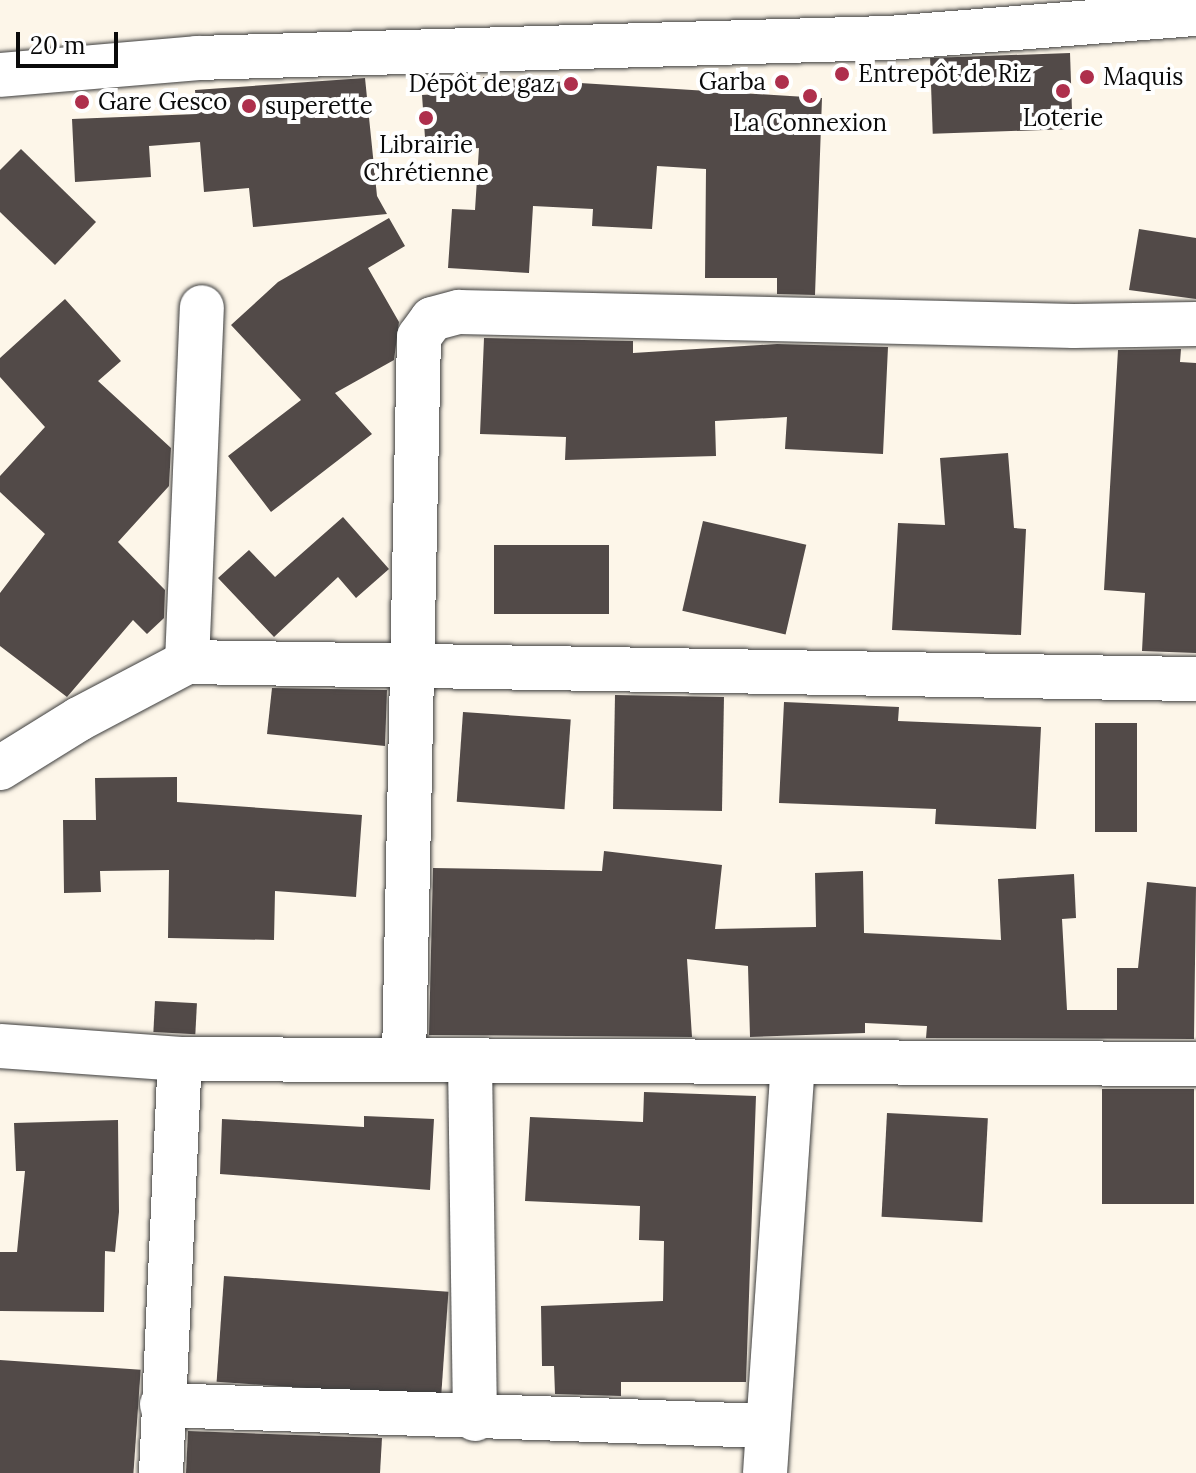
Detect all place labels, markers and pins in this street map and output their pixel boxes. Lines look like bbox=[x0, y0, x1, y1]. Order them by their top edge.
place label: Entrepôt de Riz bbox=[858, 60, 1032, 88]
place label: Maquis bbox=[1103, 63, 1183, 91]
marker: Entrepôt de Riz bbox=[833, 65, 851, 83]
place label: Garba bbox=[699, 68, 766, 96]
marker: Maquis bbox=[1078, 68, 1096, 86]
place label: Dépôt de gaz bbox=[409, 70, 555, 98]
marker: Garba bbox=[773, 73, 791, 91]
marker: Dépôt de gaz bbox=[562, 75, 580, 93]
marker: Loterie bbox=[1054, 82, 1072, 100]
marker: La Connexion bbox=[801, 87, 819, 105]
place label: Gare Gesco bbox=[98, 88, 227, 116]
place label: superette bbox=[265, 92, 373, 120]
marker: Gare Gesco bbox=[73, 93, 91, 111]
marker: superette bbox=[240, 97, 258, 115]
place label: Loterie bbox=[1023, 104, 1103, 132]
marker: Librairie Chrétienne bbox=[417, 109, 435, 127]
place label: La Connexion bbox=[733, 109, 887, 137]
place label: Librairie Chrétienne bbox=[363, 131, 489, 187]

